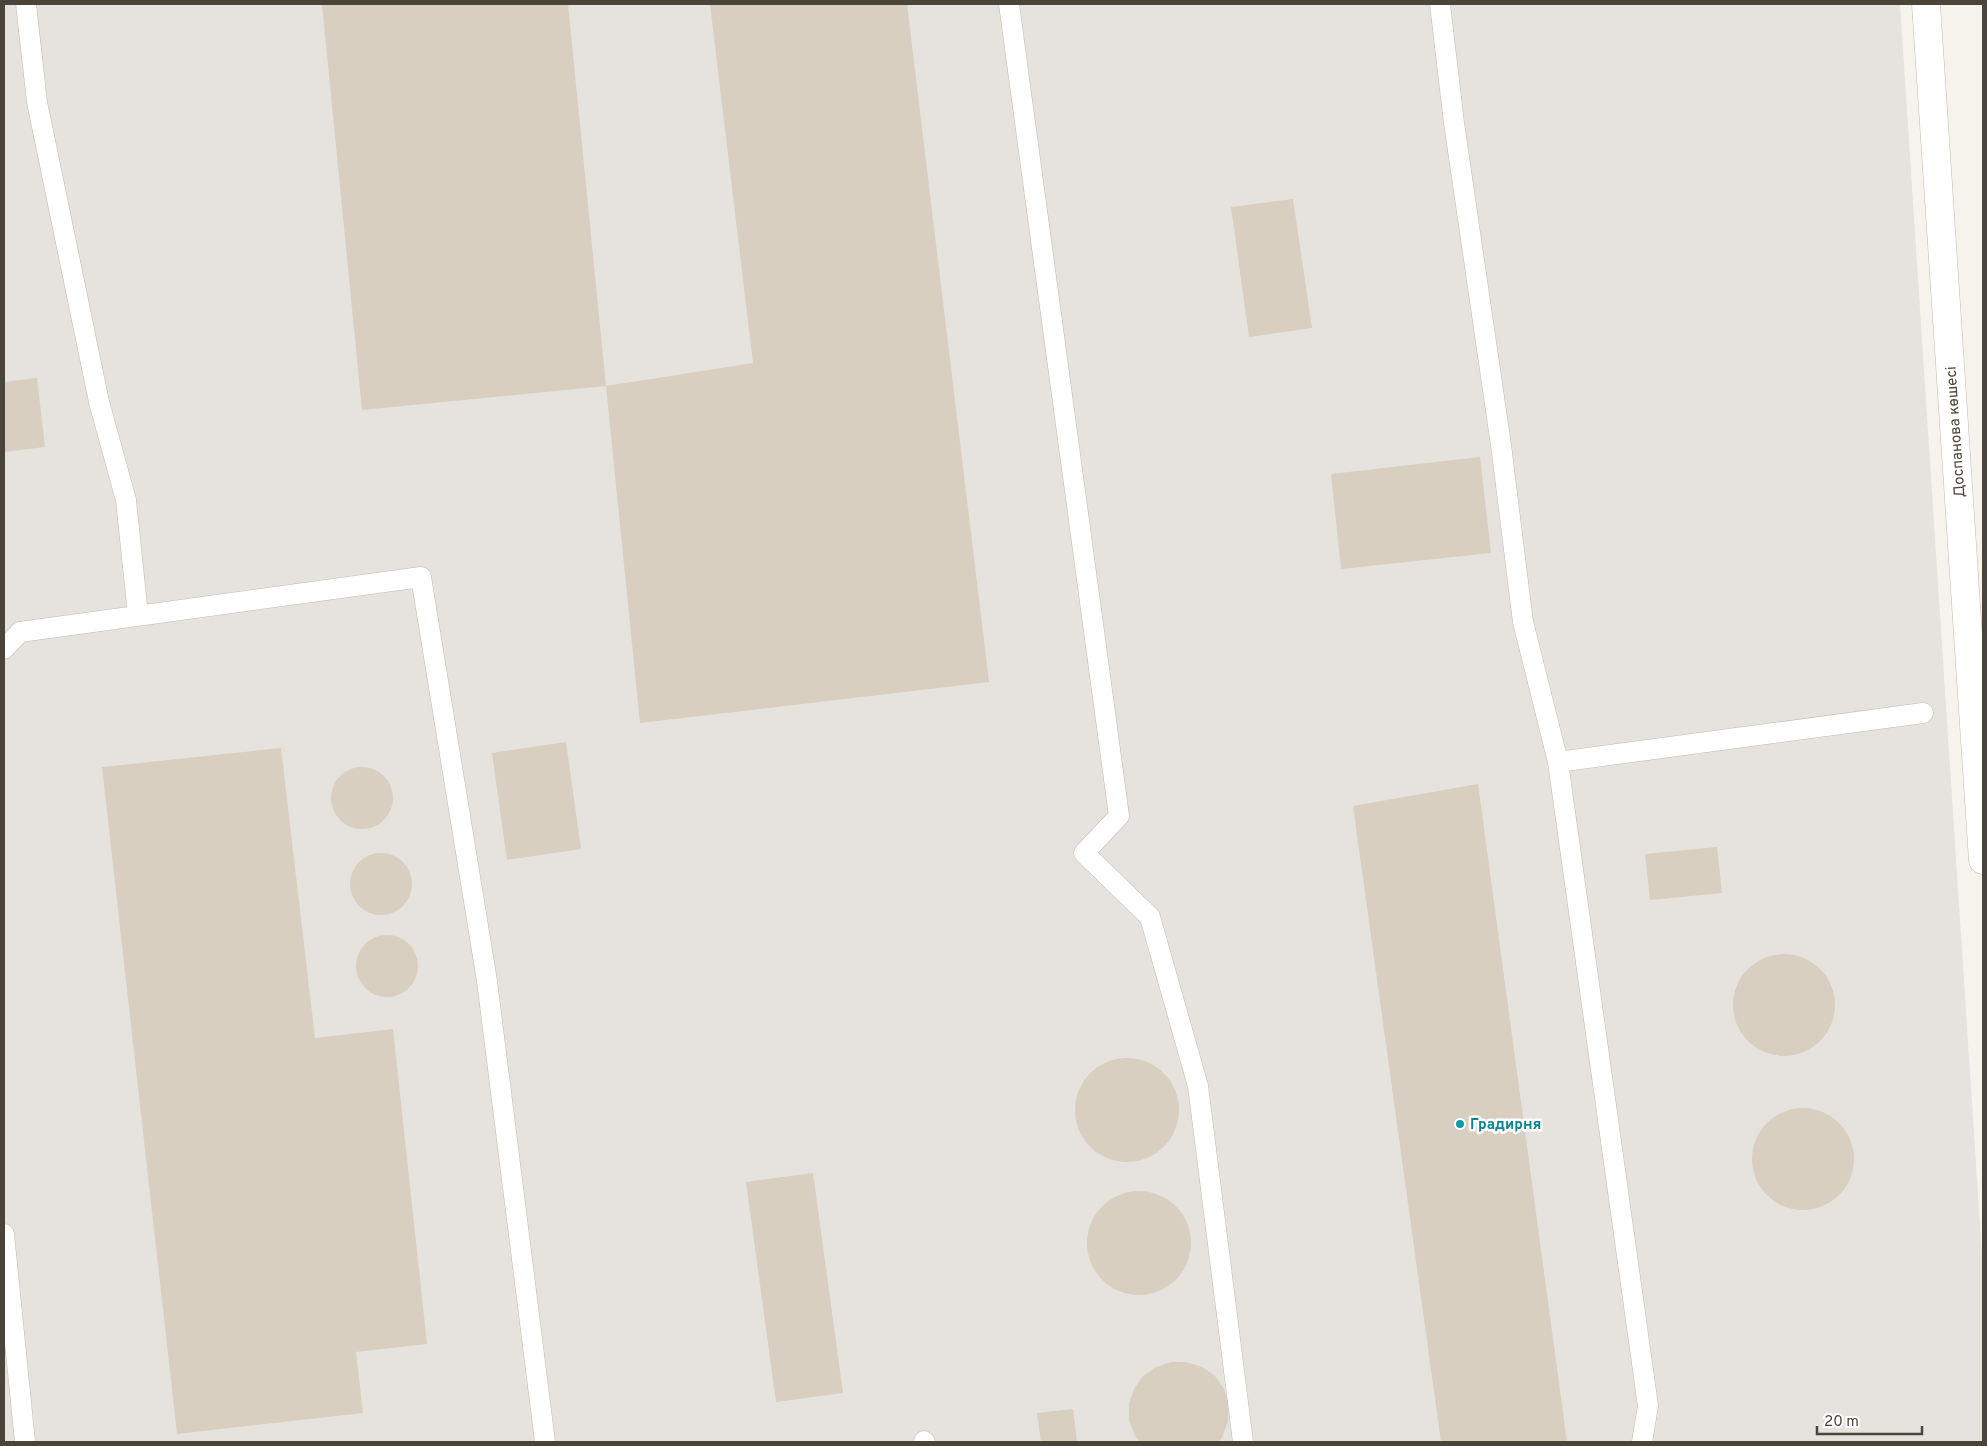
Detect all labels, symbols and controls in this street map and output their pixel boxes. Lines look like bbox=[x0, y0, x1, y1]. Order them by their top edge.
street label: Доспанова көшесі bbox=[1942, 366, 1971, 498]
place label: Градирня bbox=[1470, 1116, 1541, 1135]
marker: Градирня bbox=[1454, 1118, 1466, 1130]
scale bar bbox=[1817, 1404, 1922, 1436]
text: 20 m bbox=[1824, 1413, 1859, 1432]

